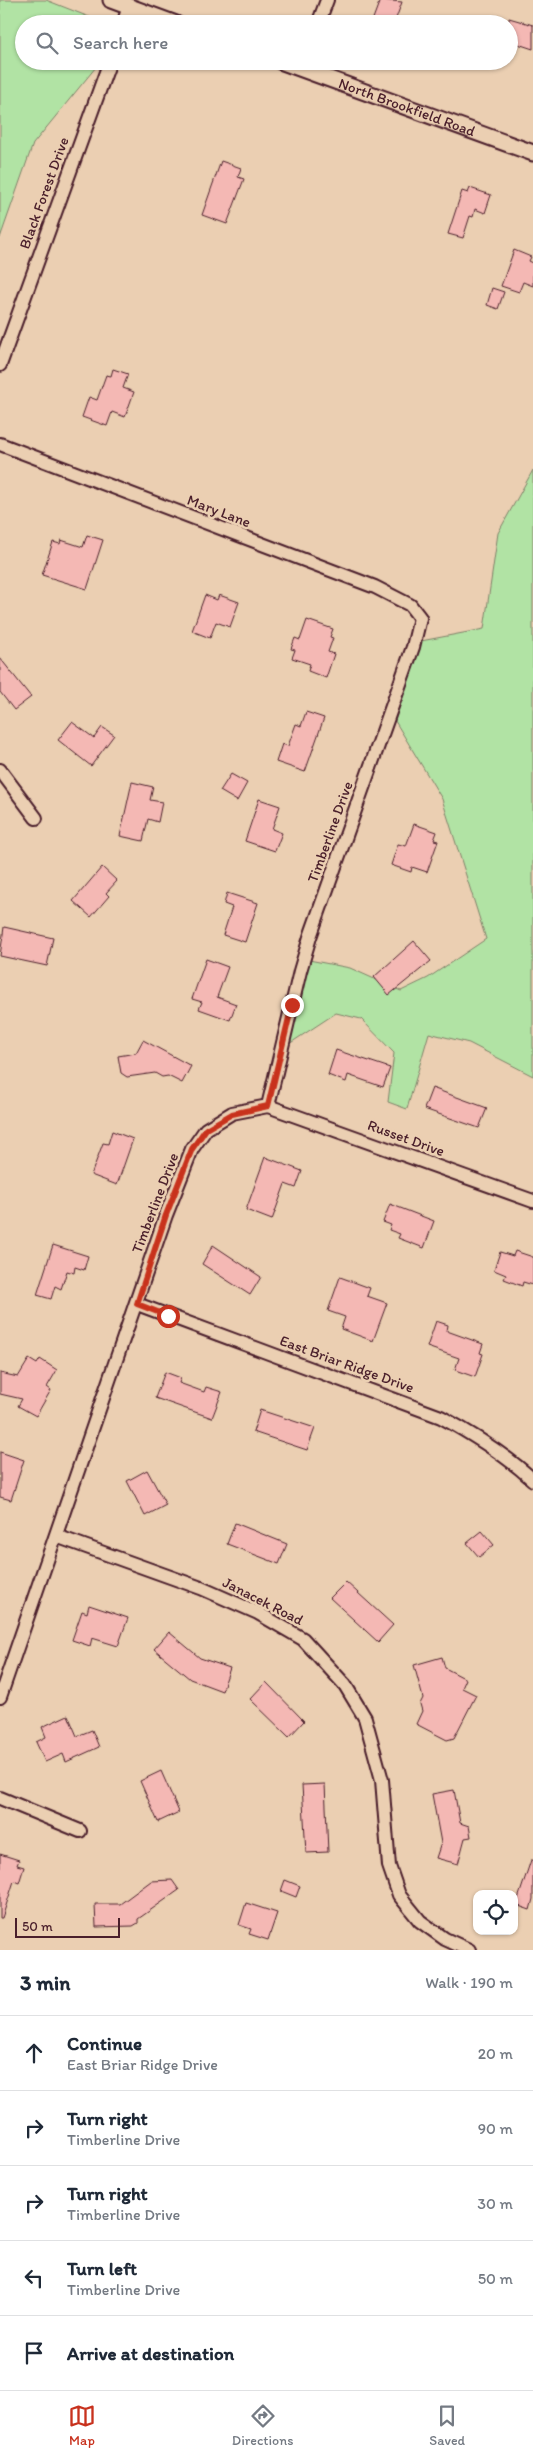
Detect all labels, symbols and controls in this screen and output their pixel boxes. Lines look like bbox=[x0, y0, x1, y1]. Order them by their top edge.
search box bbox=[15, 15, 518, 70]
icon: search bbox=[33, 29, 61, 57]
text: Search here bbox=[73, 31, 168, 54]
street label: North Brookfield Road bbox=[336, 74, 478, 140]
street label: Black Forest Drive bbox=[15, 135, 73, 251]
street label: Mary Lane bbox=[185, 491, 253, 531]
street label: Timberline Drive bbox=[303, 779, 357, 885]
route end bbox=[281, 994, 304, 1017]
street label: Russet Drive bbox=[365, 1116, 447, 1160]
street label: Timberline Drive bbox=[128, 1150, 182, 1256]
route start bbox=[157, 1305, 180, 1328]
street label: East Briar Ridge Drive bbox=[277, 1331, 417, 1397]
street label: Janacek Road bbox=[220, 1573, 307, 1629]
map controls bbox=[473, 1890, 518, 1935]
button: locate bbox=[473, 1890, 518, 1935]
scale bar bbox=[15, 1915, 120, 1938]
text: 50 m bbox=[22, 1918, 53, 1935]
text: 3 min bbox=[20, 1970, 70, 1995]
text: Walk · 190 m bbox=[425, 1973, 513, 1992]
text: Continue bbox=[67, 2032, 142, 2055]
icon: ahead bbox=[20, 2039, 48, 2067]
text: 20 m bbox=[478, 2044, 513, 2063]
text: East Briar Ridge Drive bbox=[67, 2055, 218, 2074]
text: Turn right bbox=[67, 2107, 148, 2130]
icon: right bbox=[20, 2114, 48, 2142]
text: 90 m bbox=[478, 2119, 513, 2138]
text: Timberline Drive bbox=[67, 2130, 180, 2149]
text: Turn right bbox=[67, 2182, 148, 2205]
icon: right bbox=[20, 2189, 48, 2217]
text: 30 m bbox=[477, 2194, 513, 2213]
text: Timberline Drive bbox=[67, 2205, 180, 2224]
text: Turn left bbox=[67, 2257, 137, 2280]
icon: left bbox=[20, 2264, 48, 2292]
text: 50 m bbox=[478, 2269, 513, 2288]
text: Timberline Drive bbox=[67, 2280, 180, 2299]
icon: arrive bbox=[20, 2339, 48, 2367]
text: Arrive at destination bbox=[67, 2342, 234, 2365]
tab: Map bbox=[68, 2402, 96, 2449]
tab: Directions bbox=[232, 2402, 293, 2449]
tab: Saved bbox=[429, 2402, 465, 2449]

